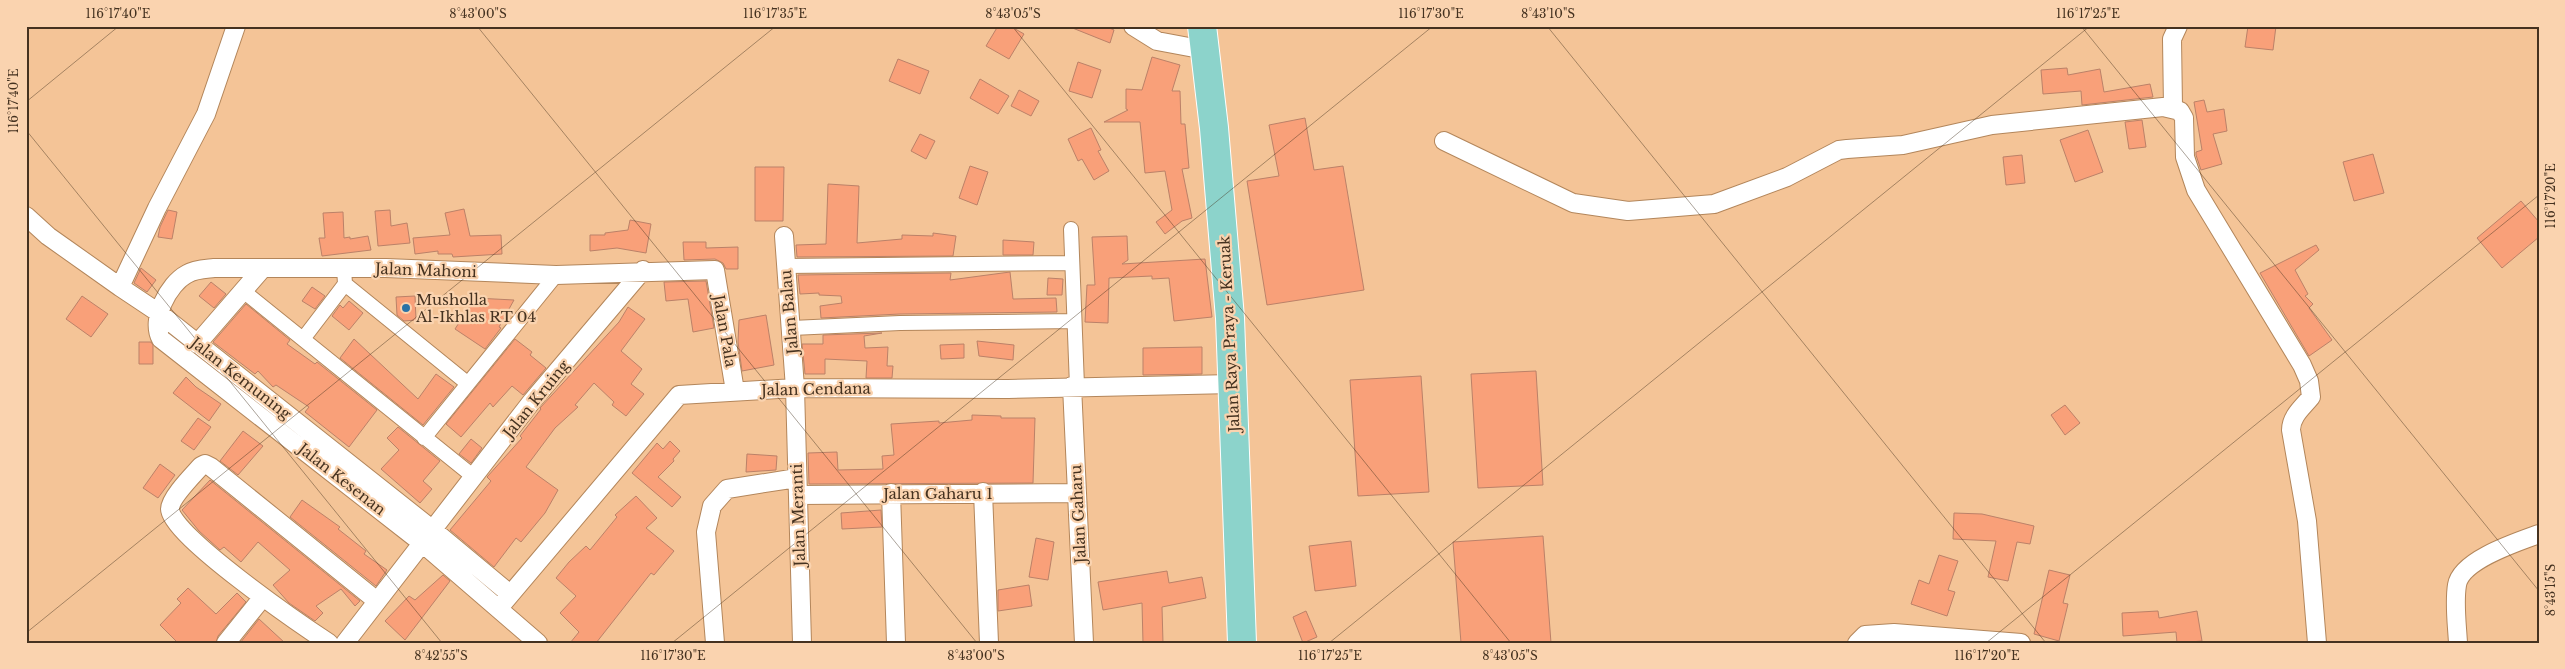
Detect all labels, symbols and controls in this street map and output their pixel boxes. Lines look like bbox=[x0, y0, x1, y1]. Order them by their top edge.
text: 116°17'40"E bbox=[86, 6, 151, 21]
text: 8°43'00"S bbox=[449, 6, 507, 21]
text: 116°17'35"E bbox=[743, 6, 807, 21]
text: 8°43'05"S bbox=[985, 6, 1041, 21]
text: 116°17'30"E bbox=[1398, 6, 1464, 21]
text: 8°43'10"S bbox=[1521, 6, 1575, 21]
text: 116°17'25"E bbox=[2056, 6, 2120, 21]
text: 116°17'40"E bbox=[6, 68, 21, 133]
text: 116°17'20"E bbox=[2543, 163, 2558, 229]
street label: Jalan Raya Praya - Keruak bbox=[1214, 235, 1244, 435]
street label: Jalan Mahoni bbox=[373, 259, 477, 281]
street label: Jalan Balau bbox=[776, 269, 802, 357]
place label: Musholla Al-Ikhlas RT 04 bbox=[415, 290, 536, 326]
street label: Jalan Pala bbox=[709, 291, 741, 369]
marker: Musholla Al-Ikhlas RT 04 bbox=[400, 302, 412, 314]
street label: Jalan Kemuning bbox=[185, 332, 296, 424]
street label: Jalan Kruing bbox=[498, 355, 574, 443]
street label: Jalan Cendana bbox=[759, 379, 872, 399]
street label: Jalan Kesenan bbox=[293, 438, 390, 519]
street label: Jalan Meranti bbox=[787, 463, 809, 569]
street label: Jalan Gaharu bbox=[1066, 464, 1090, 566]
street label: Jalan Gaharu 1 bbox=[881, 484, 993, 503]
text: 8°43'15"S bbox=[2543, 564, 2558, 616]
text: 8°42'55"S bbox=[414, 648, 468, 663]
text: 116°17'30"E bbox=[640, 648, 706, 663]
text: 8°43'00"S bbox=[947, 648, 1005, 663]
text: 116°17'25"E bbox=[1298, 648, 1362, 663]
text: 8°43'05"S bbox=[1482, 648, 1538, 663]
text: 116°17'20"E bbox=[1954, 648, 2020, 663]

